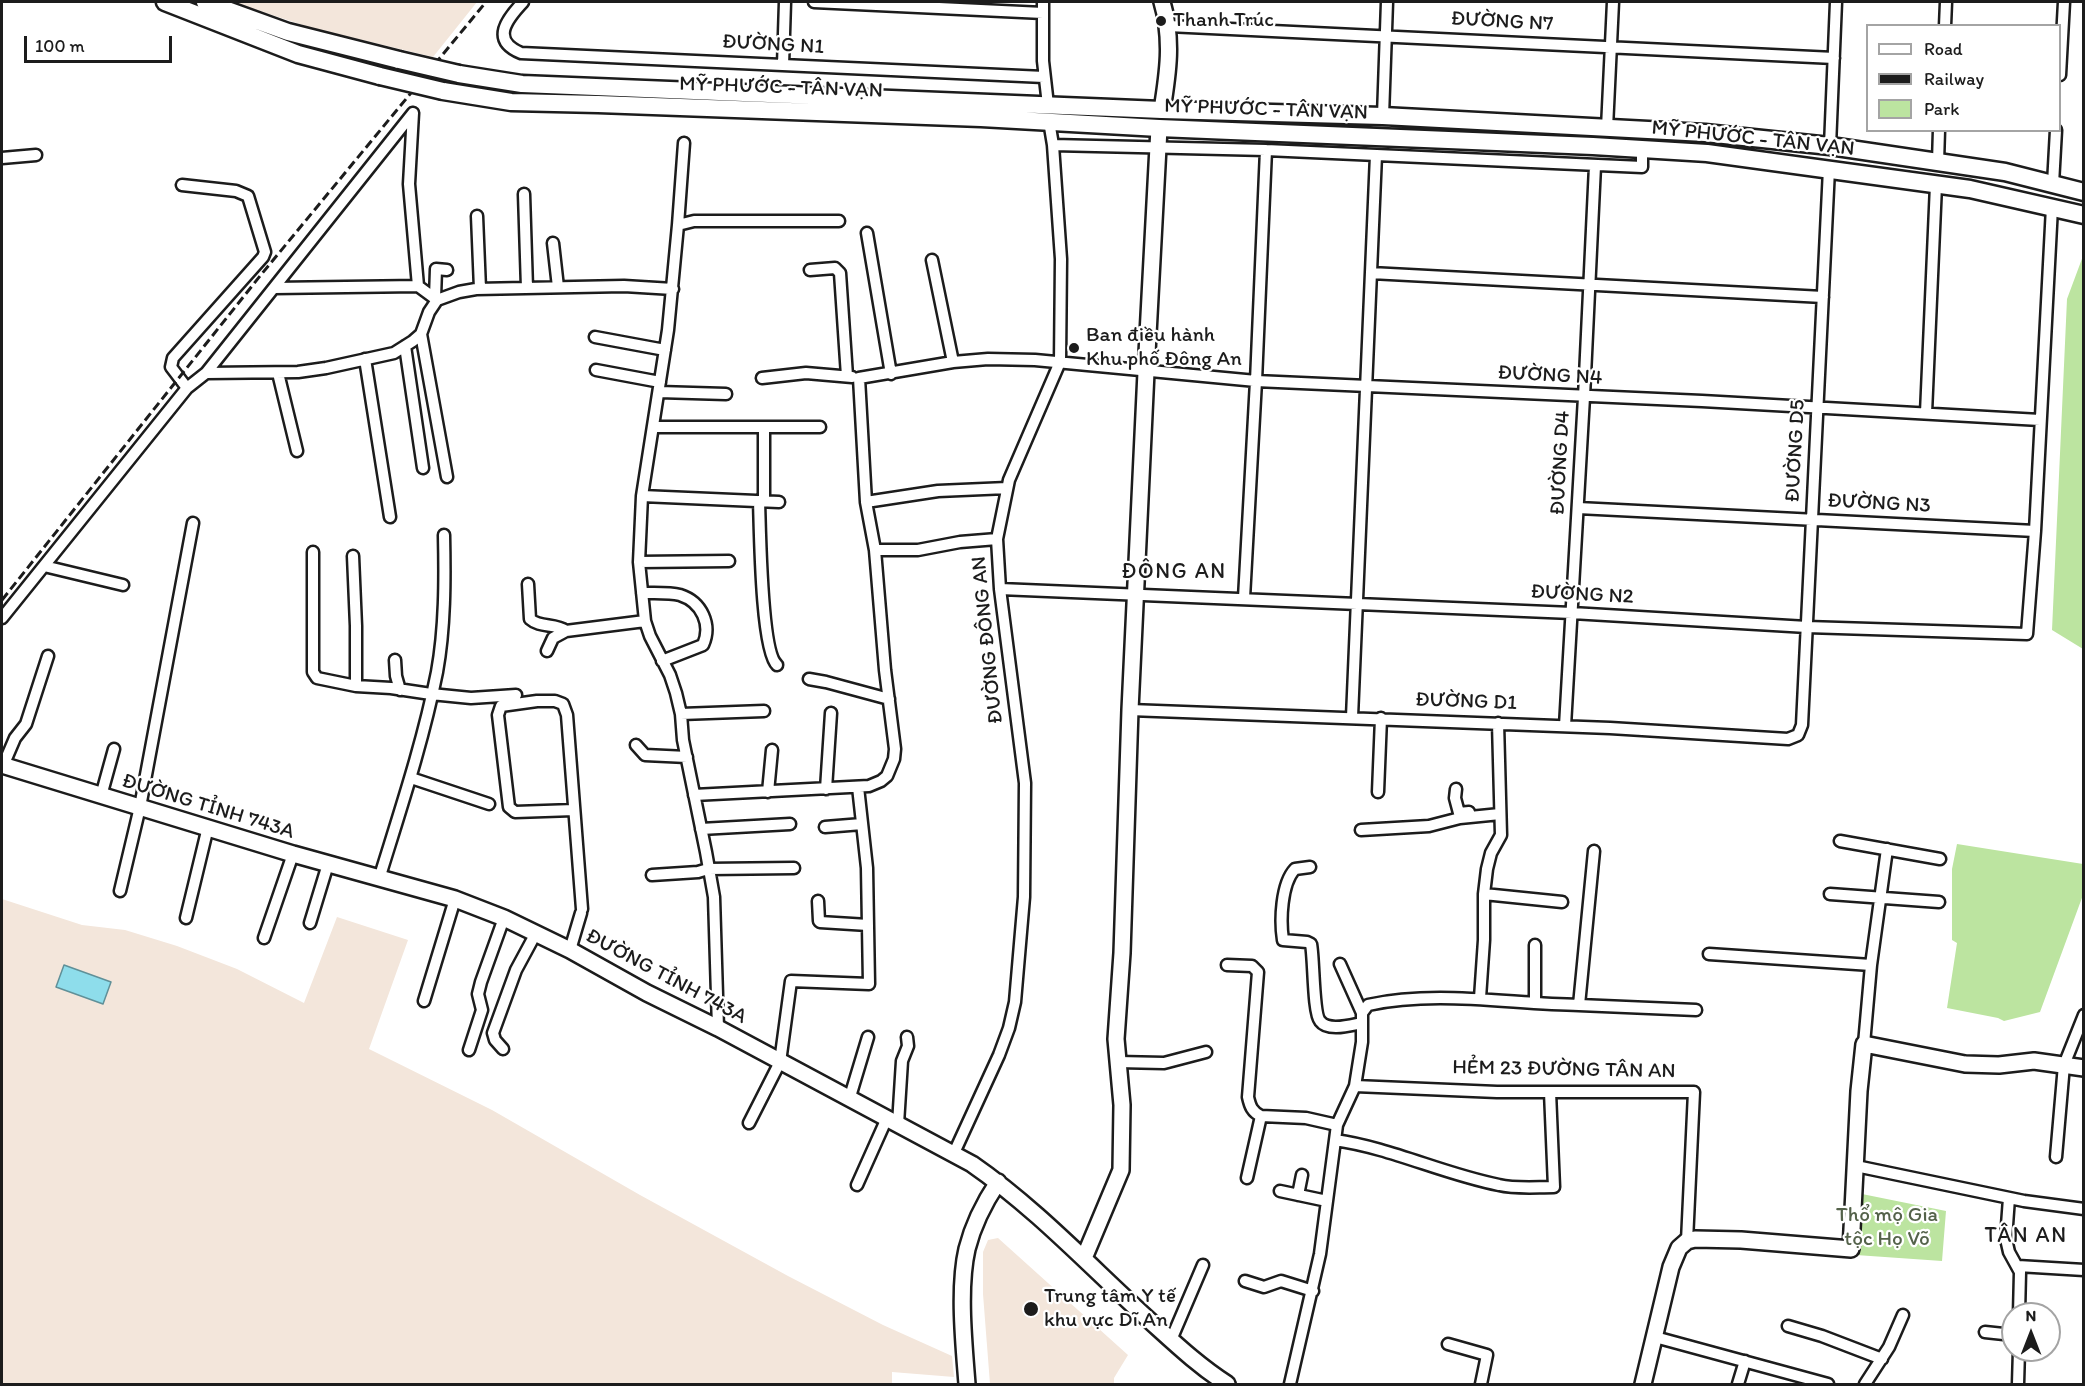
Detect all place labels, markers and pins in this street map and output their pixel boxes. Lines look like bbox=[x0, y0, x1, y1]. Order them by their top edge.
place label: Thanh Trúc bbox=[1173, 8, 1274, 34]
marker: Thanh Trúc bbox=[1154, 14, 1168, 28]
place label: Ban điều hành Khu phố Đông An bbox=[1086, 323, 1242, 373]
marker: Ban điều hành Khu phố Đông An bbox=[1067, 341, 1081, 355]
place label: Trung tâm Y tế khu vực Dĩ An bbox=[1044, 1284, 1176, 1334]
marker: Trung tâm Y tế khu vực Dĩ An bbox=[1022, 1300, 1040, 1318]

